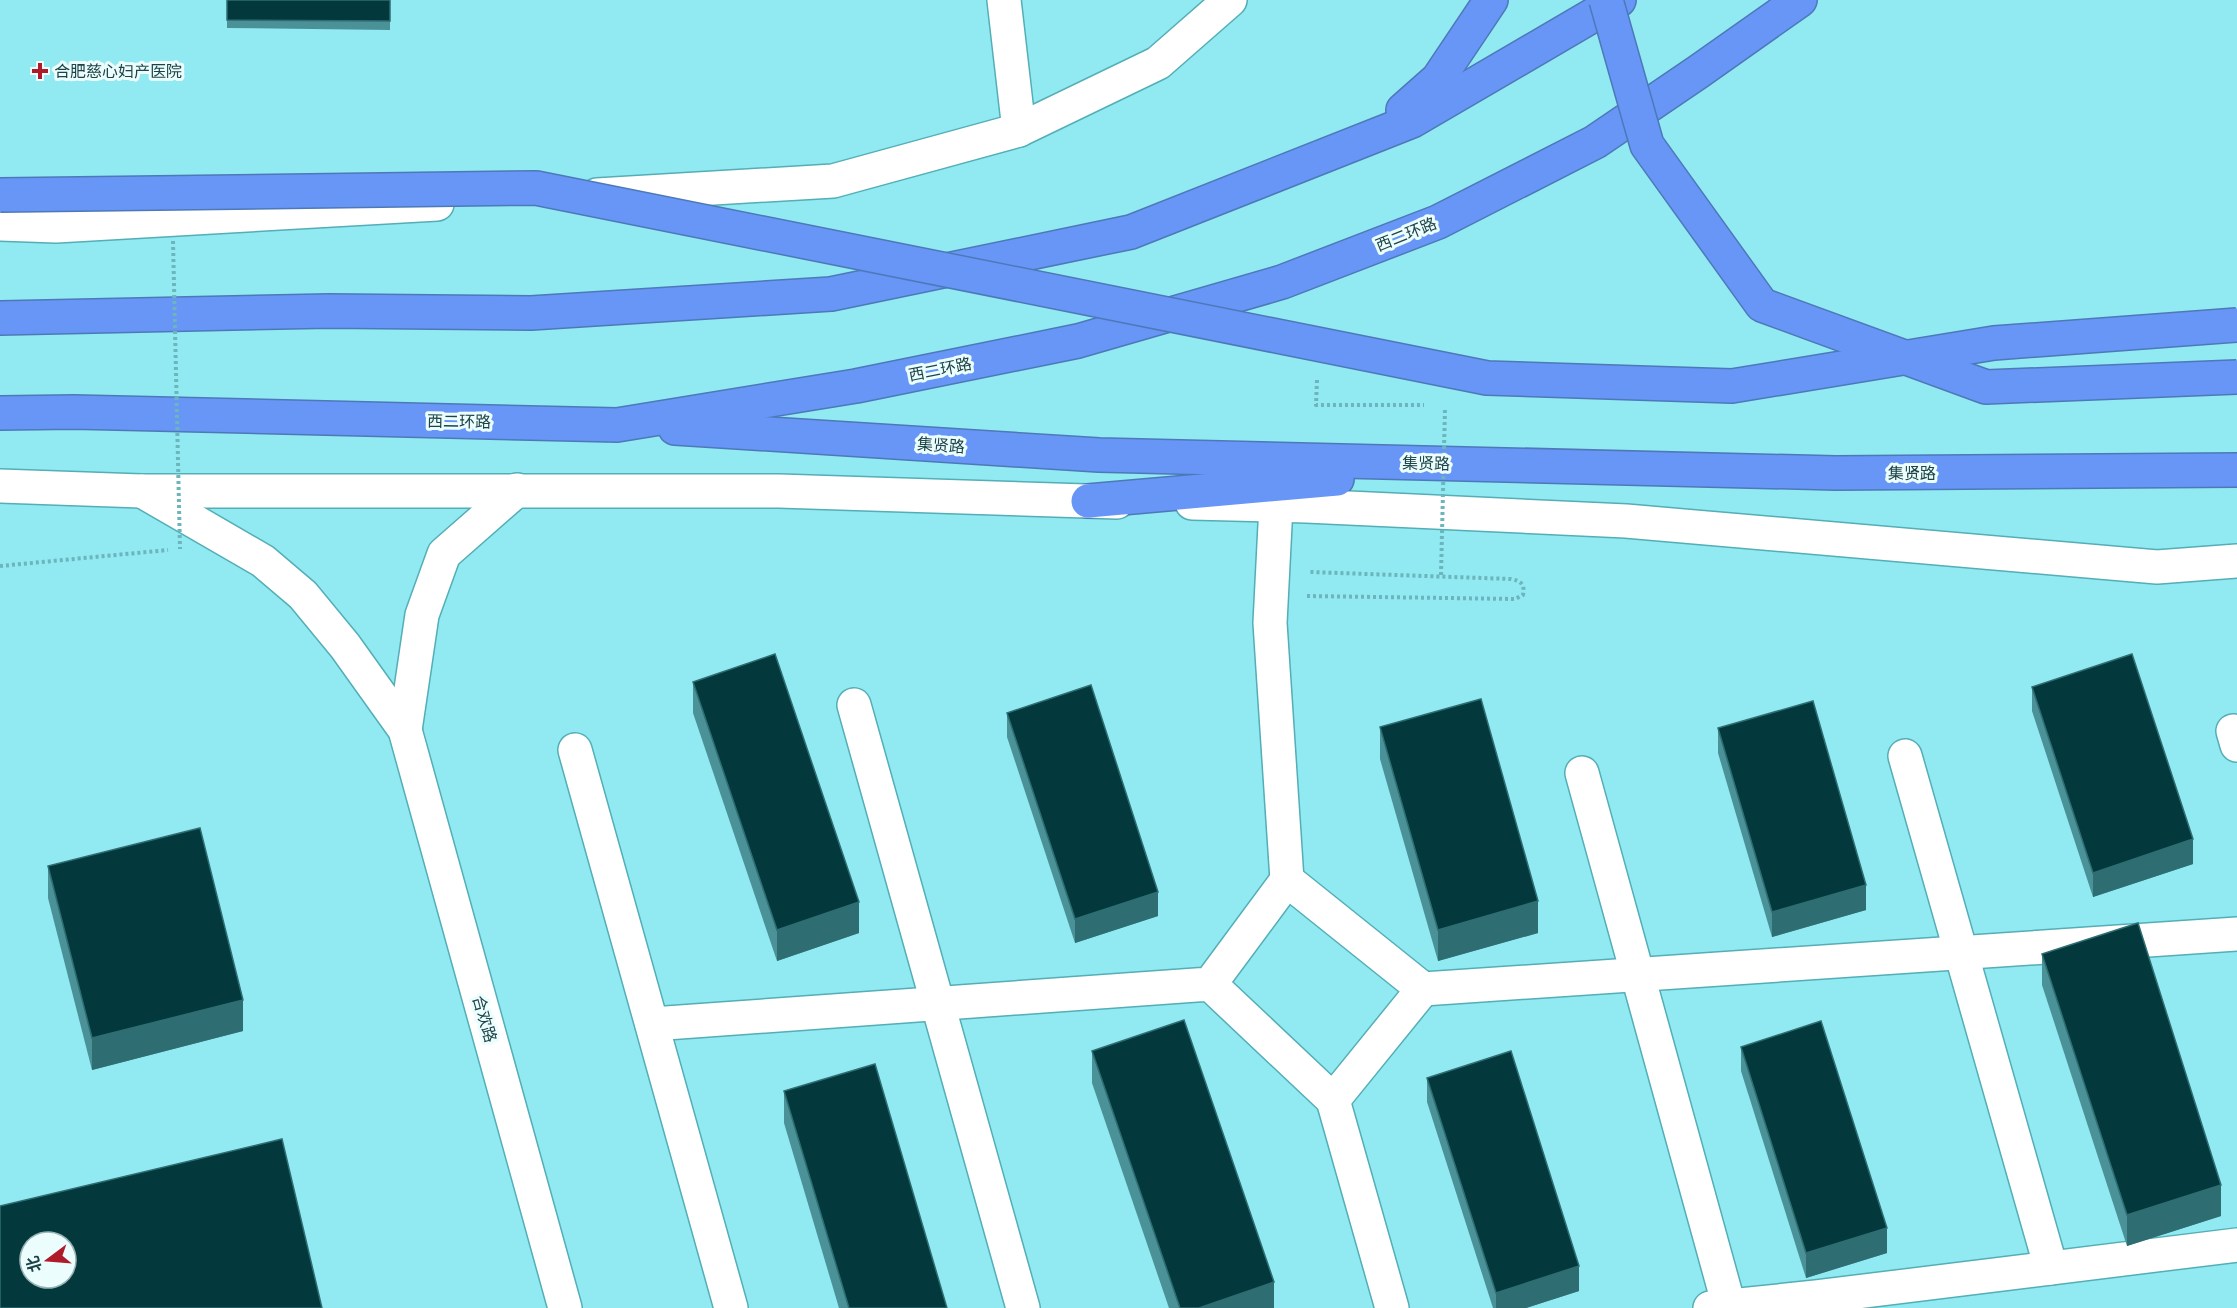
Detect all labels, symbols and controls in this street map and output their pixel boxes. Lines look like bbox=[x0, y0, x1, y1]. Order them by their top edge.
place label: 合肥慈心妇产医院 bbox=[54, 60, 182, 82]
marker: 合肥慈心妇产医院 bbox=[31, 62, 49, 80]
street label: 西二环路 bbox=[1372, 212, 1440, 256]
street label: 西二环路 bbox=[906, 352, 974, 386]
street label: 西二环路 bbox=[427, 409, 491, 433]
street label: 集贤路 bbox=[916, 432, 966, 458]
street label: 集贤路 bbox=[1402, 452, 1450, 474]
street label: 集贤路 bbox=[1888, 462, 1936, 484]
street label: 合欢路 bbox=[468, 993, 502, 1045]
north arrow bbox=[18, 1230, 78, 1290]
text: 北 bbox=[21, 1253, 46, 1275]

